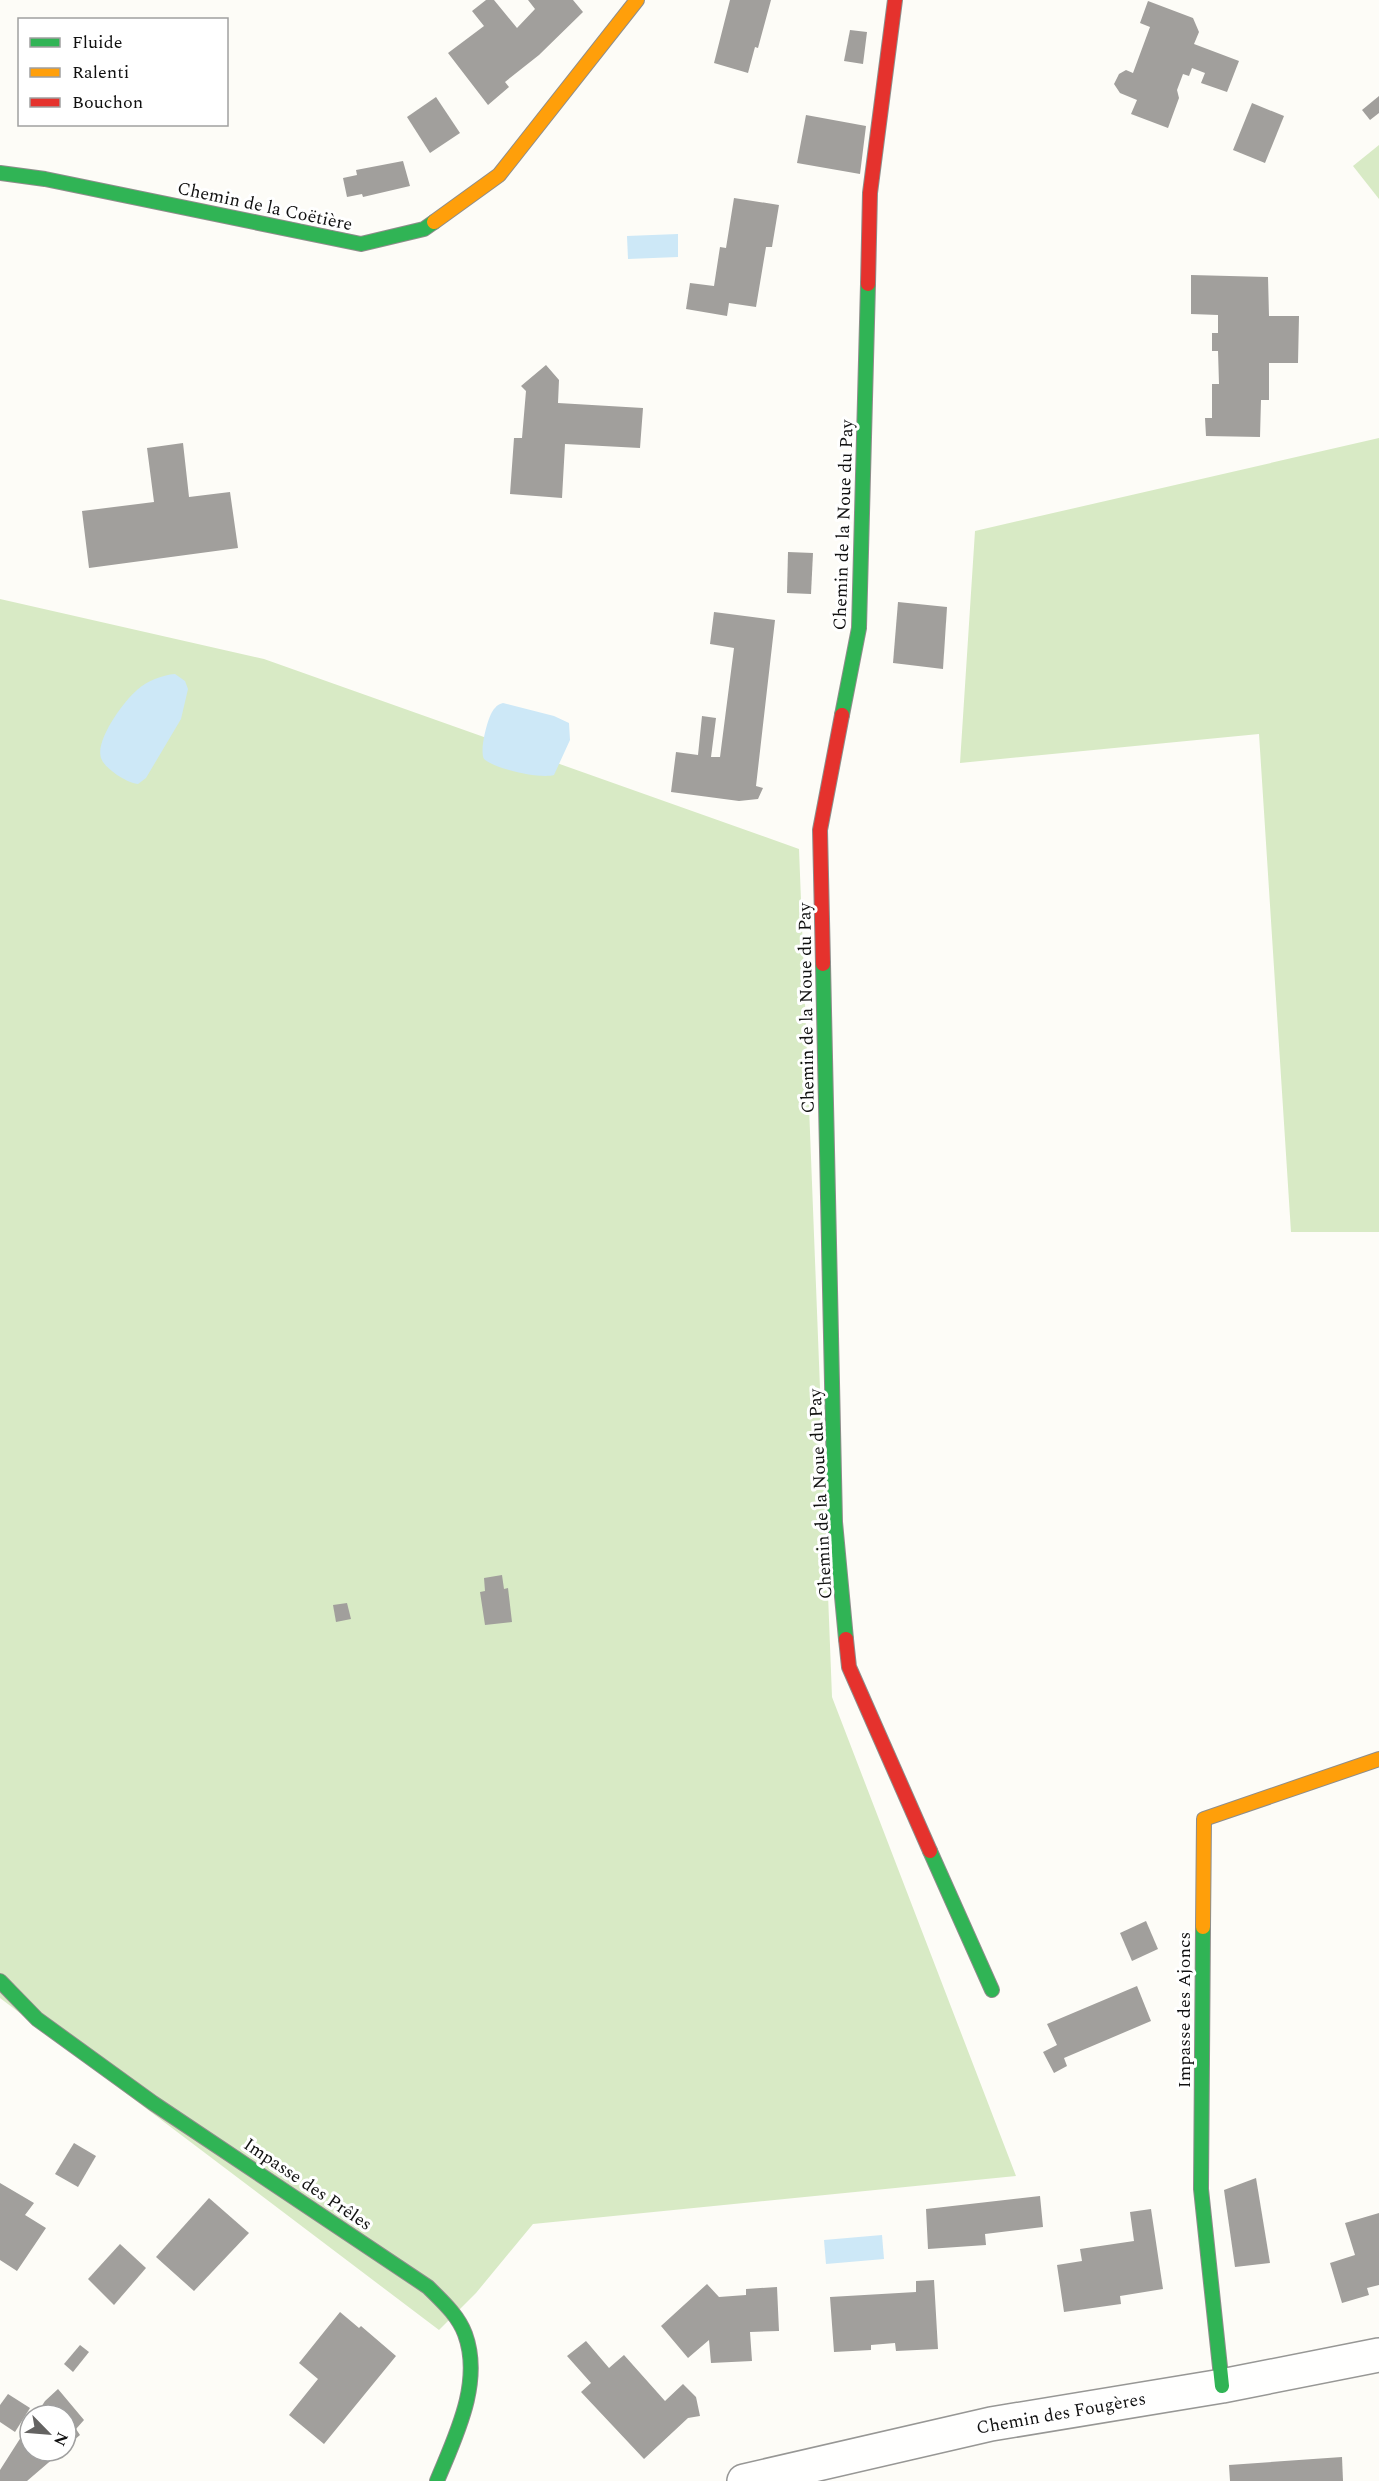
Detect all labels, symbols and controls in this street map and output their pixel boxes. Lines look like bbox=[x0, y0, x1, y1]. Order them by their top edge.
legend bbox=[18, 18, 228, 126]
text: Fluide bbox=[72, 29, 123, 56]
text: Ralenti bbox=[72, 59, 129, 86]
text: Bouchon bbox=[72, 89, 143, 116]
street label: Chemin de la Coëtière bbox=[175, 175, 355, 238]
street label: Chemin de la Noue du Pay bbox=[826, 418, 861, 631]
street label: Chemin de la Noue du Pay bbox=[791, 901, 822, 1114]
street label: Chemin de la Noue du Pay bbox=[801, 1387, 839, 1600]
street label: Impasse des Ajoncs bbox=[1171, 1932, 1198, 2088]
street label: Impasse des Prêles bbox=[238, 2131, 378, 2238]
street label: Chemin des Fougères bbox=[974, 2385, 1148, 2442]
north arrow bbox=[18, 2403, 78, 2463]
text: N bbox=[47, 2428, 74, 2450]

